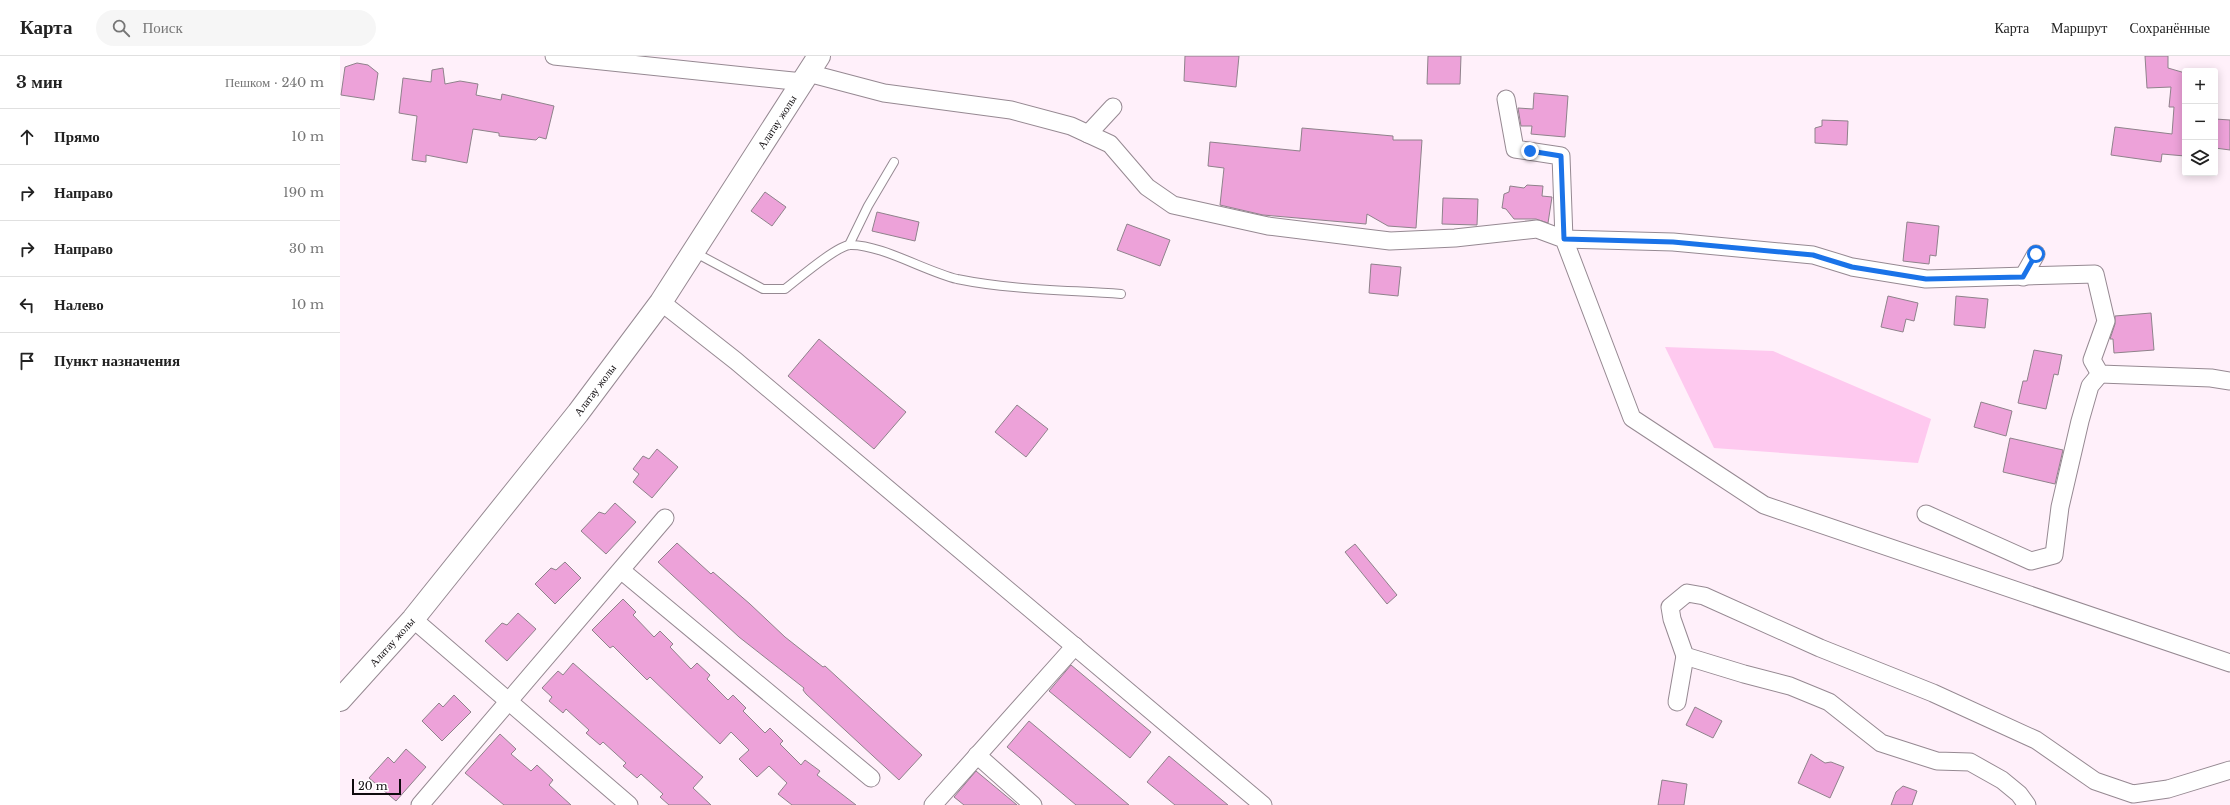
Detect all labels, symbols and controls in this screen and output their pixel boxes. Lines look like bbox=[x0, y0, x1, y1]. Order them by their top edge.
search box bbox=[96, 10, 376, 46]
text: Карта bbox=[20, 16, 72, 39]
icon: search bbox=[110, 17, 132, 39]
text: Поиск bbox=[142, 18, 183, 37]
text: Карта bbox=[1994, 19, 2029, 37]
text: Маршрут bbox=[2051, 19, 2107, 37]
text: Сохранённые bbox=[2129, 19, 2210, 37]
map controls bbox=[2182, 68, 2218, 176]
button: + bbox=[2182, 68, 2218, 104]
text: 3 мин bbox=[16, 72, 63, 93]
text: Пешком · 240 m bbox=[225, 74, 324, 91]
street label: Алатау жолы bbox=[754, 92, 800, 152]
button: − bbox=[2182, 104, 2218, 140]
icon: ahead bbox=[16, 126, 38, 148]
text: Прямо bbox=[54, 127, 100, 146]
text: 10 m bbox=[291, 128, 324, 145]
button: layers bbox=[2182, 140, 2218, 176]
route end bbox=[1521, 142, 1539, 160]
icon: right bbox=[16, 182, 38, 204]
text: Направо bbox=[54, 183, 113, 202]
text: 190 m bbox=[283, 184, 324, 201]
icon: right bbox=[16, 238, 38, 260]
text: Направо bbox=[54, 239, 113, 258]
text: 30 m bbox=[289, 240, 324, 257]
route start bbox=[2027, 245, 2045, 263]
icon: left bbox=[16, 294, 38, 316]
text: Налево bbox=[54, 295, 104, 314]
text: 10 m bbox=[291, 296, 324, 313]
icon: arrive bbox=[16, 350, 38, 372]
text: Пункт назначения bbox=[54, 351, 180, 370]
street label: Алатау жолы bbox=[571, 361, 619, 419]
street label: Алатау жолы bbox=[366, 614, 418, 670]
scale bar bbox=[352, 777, 401, 796]
text: 20 m bbox=[358, 779, 388, 793]

